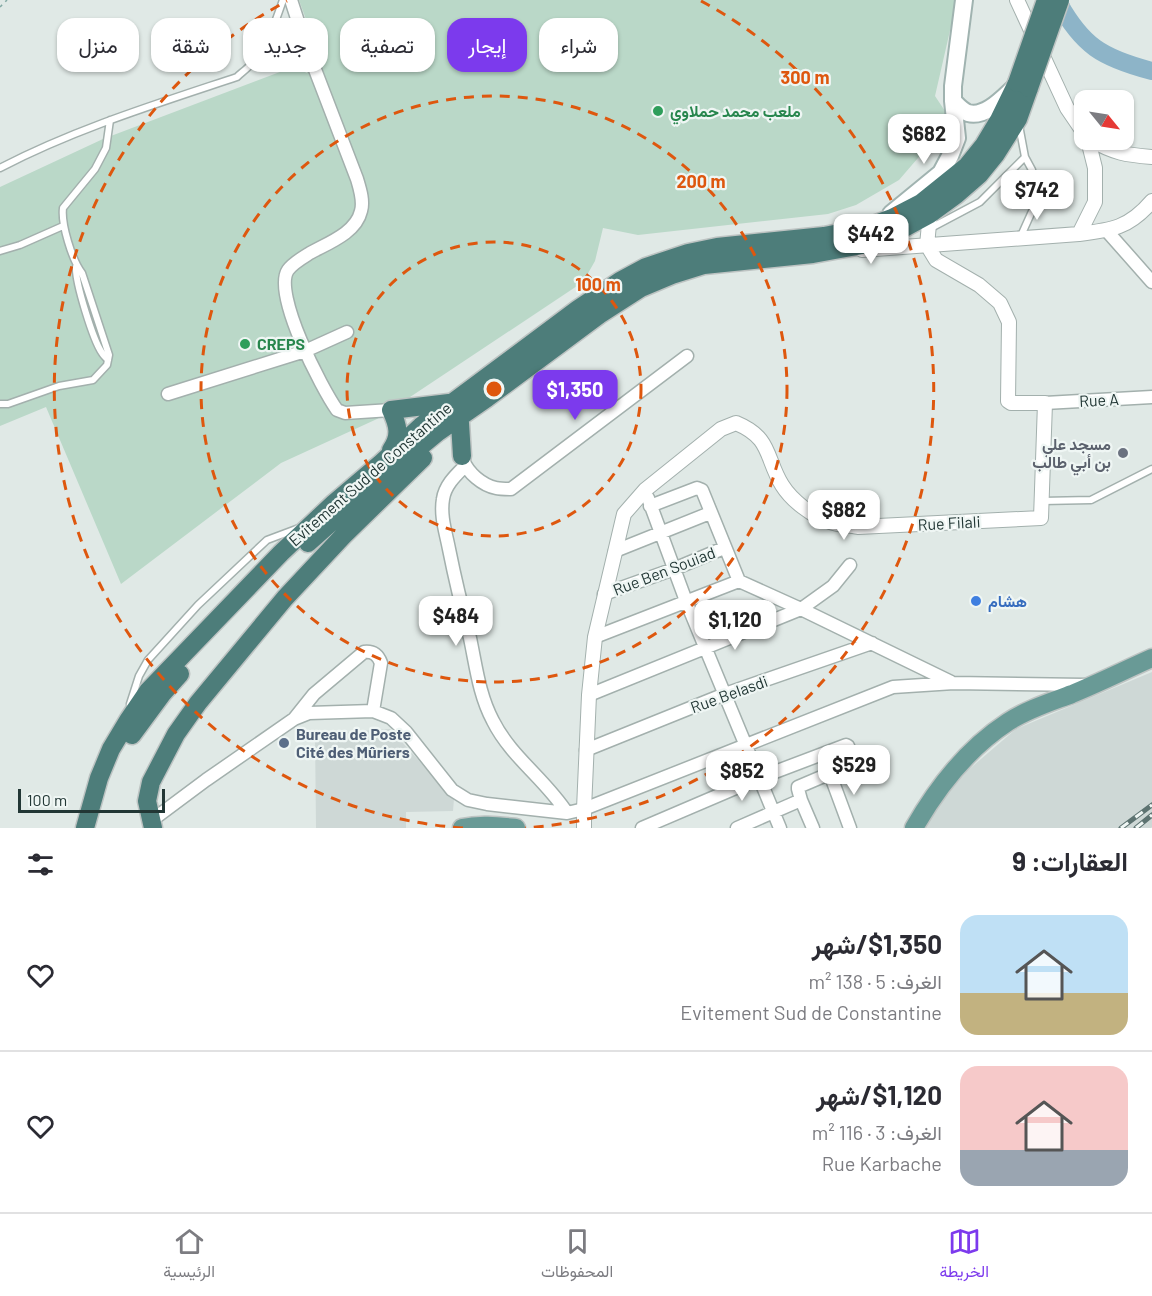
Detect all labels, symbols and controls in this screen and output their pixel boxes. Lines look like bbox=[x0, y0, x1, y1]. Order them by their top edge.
chip: منزل bbox=[57, 18, 139, 72]
chip: شقة bbox=[151, 18, 231, 72]
chip: جديد bbox=[243, 18, 328, 72]
chip: تصفية bbox=[340, 18, 435, 72]
chip: إيجار bbox=[447, 18, 527, 72]
chip: شراء bbox=[539, 18, 618, 72]
text: 300 m bbox=[781, 66, 829, 88]
north arrow bbox=[1074, 90, 1134, 150]
map controls bbox=[1074, 90, 1134, 150]
place label: ملعب محمد حملاوي bbox=[670, 101, 801, 125]
marker: ملعب محمد حملاوي bbox=[651, 104, 665, 118]
pin: $682 bbox=[888, 114, 960, 165]
text: $682 bbox=[902, 121, 946, 145]
text: 200 m bbox=[676, 170, 726, 192]
pin: $742 bbox=[1001, 170, 1073, 221]
text: $742 bbox=[1015, 177, 1059, 201]
pin: $442 bbox=[835, 214, 907, 265]
text: $442 bbox=[848, 221, 894, 245]
text: 100 m bbox=[575, 273, 621, 295]
place label: CREPS bbox=[257, 334, 305, 353]
marker: CREPS bbox=[238, 337, 252, 351]
pin: $1,350 bbox=[526, 370, 624, 421]
text: $1,350 bbox=[547, 377, 603, 401]
centre of rings bbox=[484, 379, 504, 399]
street label: Rue A bbox=[1079, 389, 1120, 410]
street label: Evitement Sud de Constantine bbox=[284, 398, 455, 549]
place label: مسجد علي بن أبي طالب bbox=[1032, 434, 1111, 476]
marker: مسجد علي بن أبي طالب bbox=[1116, 446, 1130, 460]
pin: $882 bbox=[808, 490, 880, 541]
text: $882 bbox=[822, 497, 866, 521]
street label: Rue Filali bbox=[917, 511, 981, 534]
street label: Rue Ben Souiad bbox=[610, 542, 718, 599]
place label: هشام bbox=[988, 591, 1027, 612]
marker: هشام bbox=[969, 594, 983, 608]
pin: $484 bbox=[420, 596, 492, 647]
pin: $1,120 bbox=[686, 600, 784, 651]
text: $484 bbox=[433, 603, 479, 627]
text: $1,120 bbox=[708, 607, 762, 631]
street label: Rue Belasdi bbox=[688, 671, 770, 716]
place label: Bureau de Poste Cité des Mûriers bbox=[296, 724, 411, 761]
marker: Bureau de Poste Cité des Mûriers bbox=[277, 736, 291, 750]
pin: $529 bbox=[818, 745, 890, 796]
pin: $852 bbox=[706, 751, 778, 802]
text: $529 bbox=[832, 752, 876, 776]
text: $852 bbox=[720, 758, 764, 782]
scale bar bbox=[18, 786, 165, 814]
text: 100 m bbox=[27, 790, 67, 809]
text: العقارات: 9 bbox=[1012, 845, 1128, 876]
icon: filters bbox=[24, 848, 57, 881]
text: $1,350/شهر bbox=[812, 928, 942, 959]
icon: home bbox=[1008, 939, 1080, 1011]
icon: heart bbox=[24, 959, 57, 992]
text: الغرف: 5 · 138 m² bbox=[808, 969, 942, 993]
text: Evitement Sud de Constantine bbox=[680, 1000, 942, 1024]
text: $1,120/شهر bbox=[816, 1079, 942, 1110]
icon: home bbox=[1008, 1090, 1080, 1162]
icon: heart bbox=[24, 1110, 57, 1143]
text: الغرف: 3 · 116 m² bbox=[812, 1120, 942, 1144]
text: Rue Karbache bbox=[822, 1151, 942, 1175]
tab: الرئيسية bbox=[163, 1225, 215, 1286]
tab: المحفوظات bbox=[541, 1225, 613, 1286]
tab: الخريطة bbox=[939, 1225, 989, 1286]

